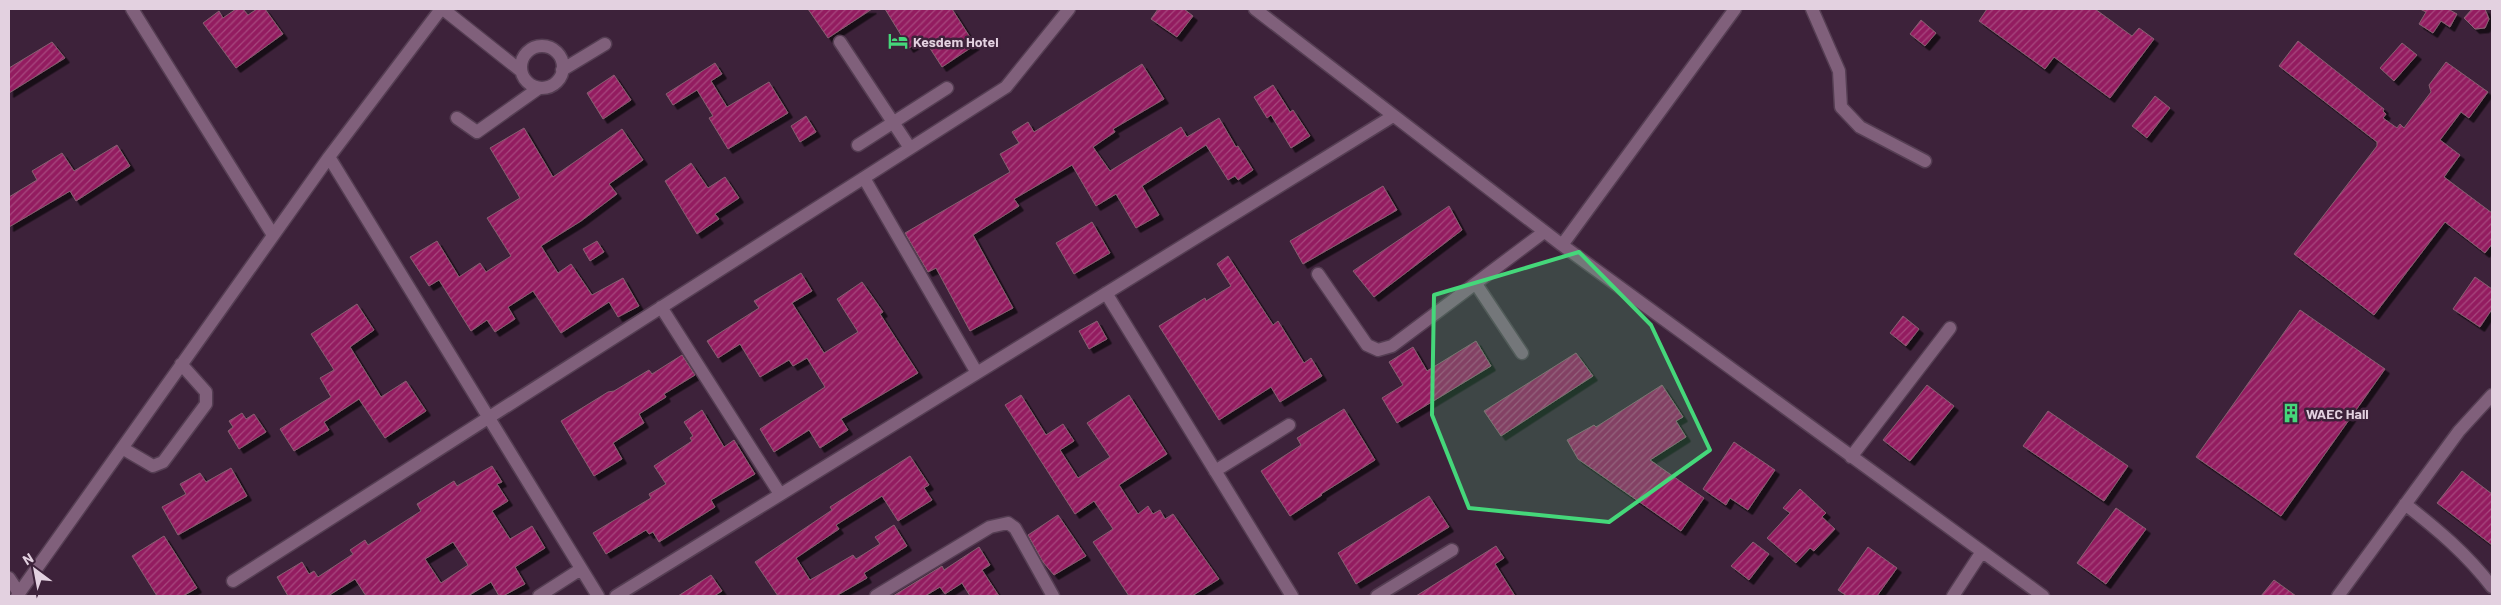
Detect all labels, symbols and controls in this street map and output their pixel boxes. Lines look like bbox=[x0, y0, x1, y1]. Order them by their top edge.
hotel icon: Kesdem Hotel bbox=[887, 30, 909, 52]
place label: Kesdem Hotel bbox=[913, 33, 999, 50]
building icon: WAEC Hall bbox=[2280, 402, 2302, 424]
place label: WAEC Hall bbox=[2306, 405, 2369, 422]
north arrow bbox=[10, 545, 60, 595]
text: N bbox=[19, 549, 36, 568]

